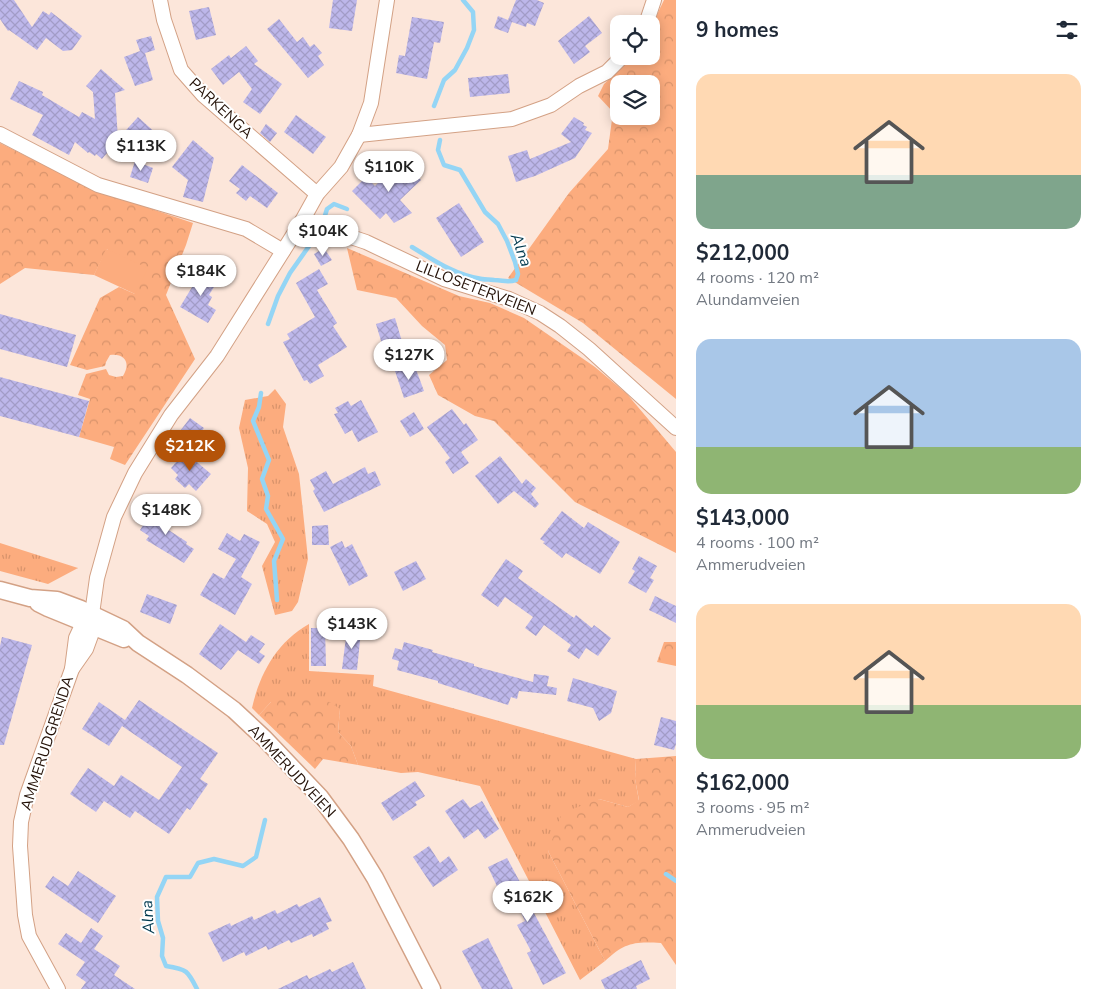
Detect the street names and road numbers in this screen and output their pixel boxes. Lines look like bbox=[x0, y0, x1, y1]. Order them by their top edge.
street label: PARKENGA bbox=[185, 73, 257, 143]
street label: LILLOSETERVEIEN bbox=[413, 256, 539, 320]
street label: AMMERUDGRENDA bbox=[16, 673, 78, 813]
street label: AMMERUDVEIEN bbox=[244, 720, 340, 822]

